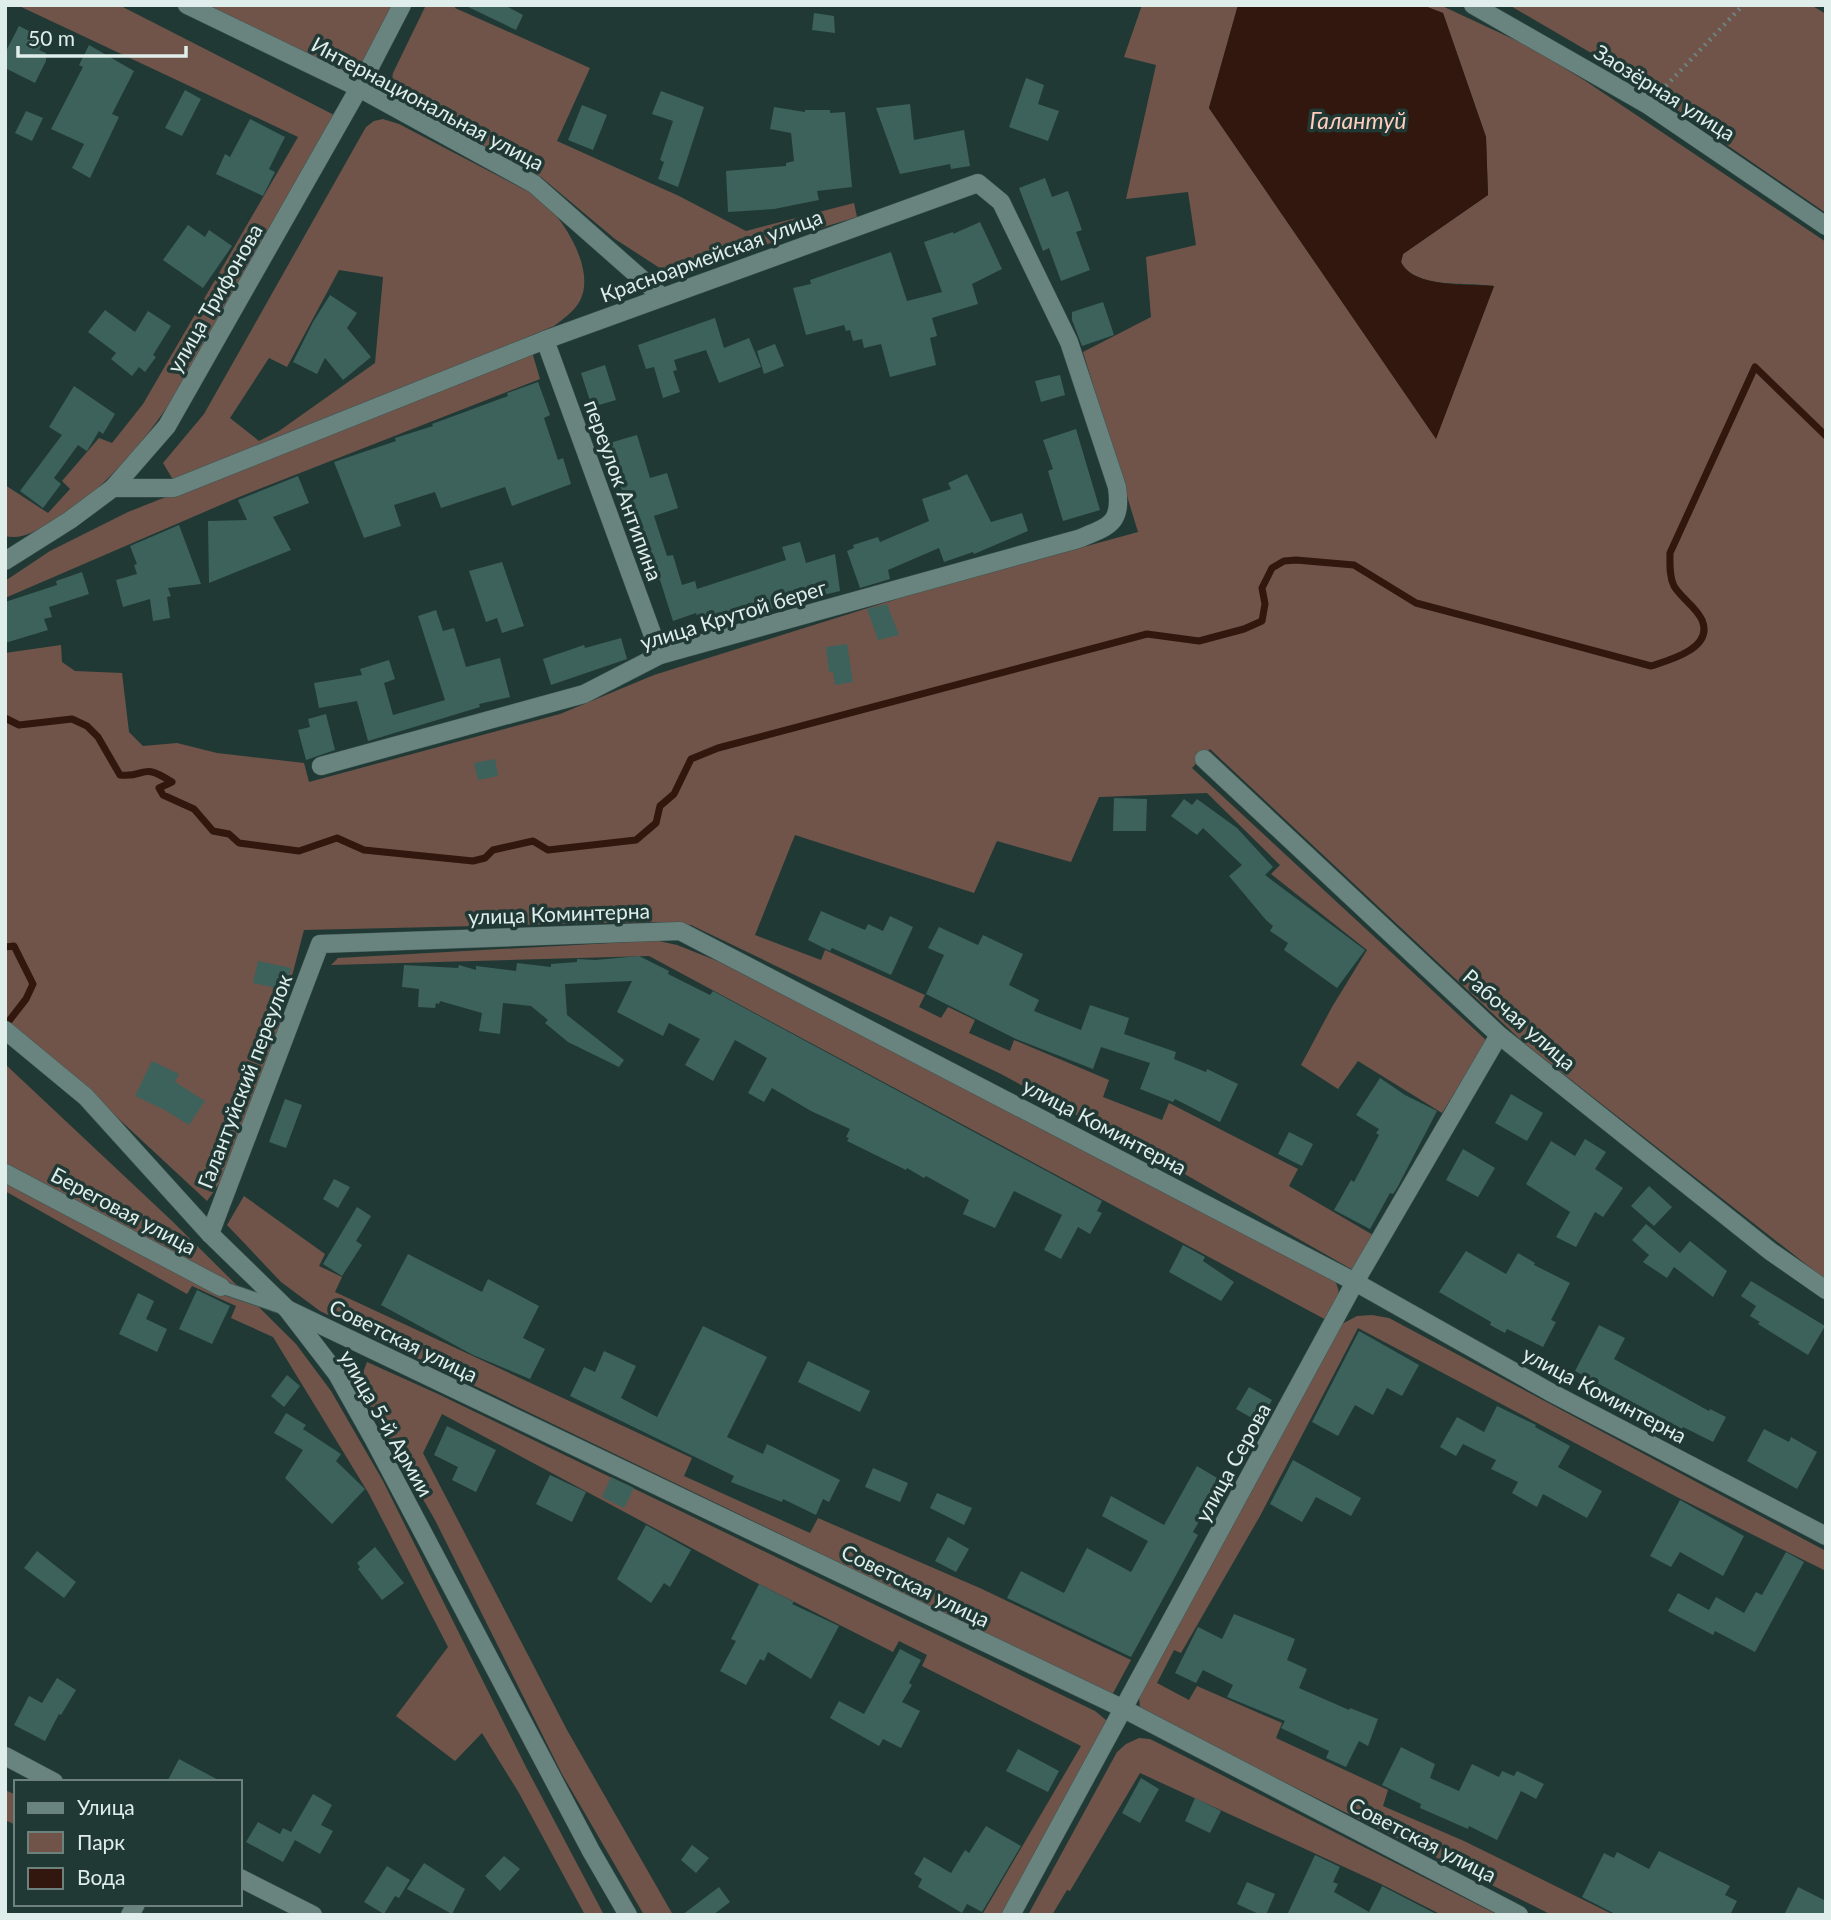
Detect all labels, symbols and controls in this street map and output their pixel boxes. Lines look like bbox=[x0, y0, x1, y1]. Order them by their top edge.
scale bar bbox=[18, 14, 186, 58]
text: 50 m bbox=[28, 25, 75, 50]
street label: Интернациональная улица bbox=[308, 31, 548, 175]
street label: Заозёрная улица bbox=[1590, 39, 1740, 145]
water label: Галантуй bbox=[1310, 106, 1406, 134]
street label: Красноармейская улица bbox=[597, 203, 825, 307]
street label: улица Трифонова bbox=[161, 219, 267, 377]
street label: переулок Антипина bbox=[580, 396, 668, 584]
street label: улица Крутой берег bbox=[637, 574, 829, 654]
street label: улица Коминтерна bbox=[468, 897, 650, 929]
street label: Рабочая улица bbox=[1458, 963, 1582, 1075]
street label: Галантуйский переулок bbox=[192, 970, 296, 1192]
street label: улица Коминтерна bbox=[1019, 1072, 1191, 1180]
street label: Береговая улица bbox=[47, 1161, 201, 1259]
street label: Советская улица bbox=[326, 1293, 482, 1387]
street label: улица Коминтерна bbox=[1519, 1340, 1691, 1448]
street label: улица 5-й Армии bbox=[335, 1345, 439, 1501]
street label: улица Серова bbox=[1189, 1398, 1275, 1526]
street label: Советская улица bbox=[838, 1538, 994, 1632]
legend bbox=[14, 1780, 242, 1906]
street label: Советская улица bbox=[1345, 1791, 1501, 1887]
text: Улица bbox=[77, 1794, 135, 1819]
text: Парк bbox=[77, 1829, 125, 1854]
text: Вода bbox=[77, 1864, 125, 1889]

